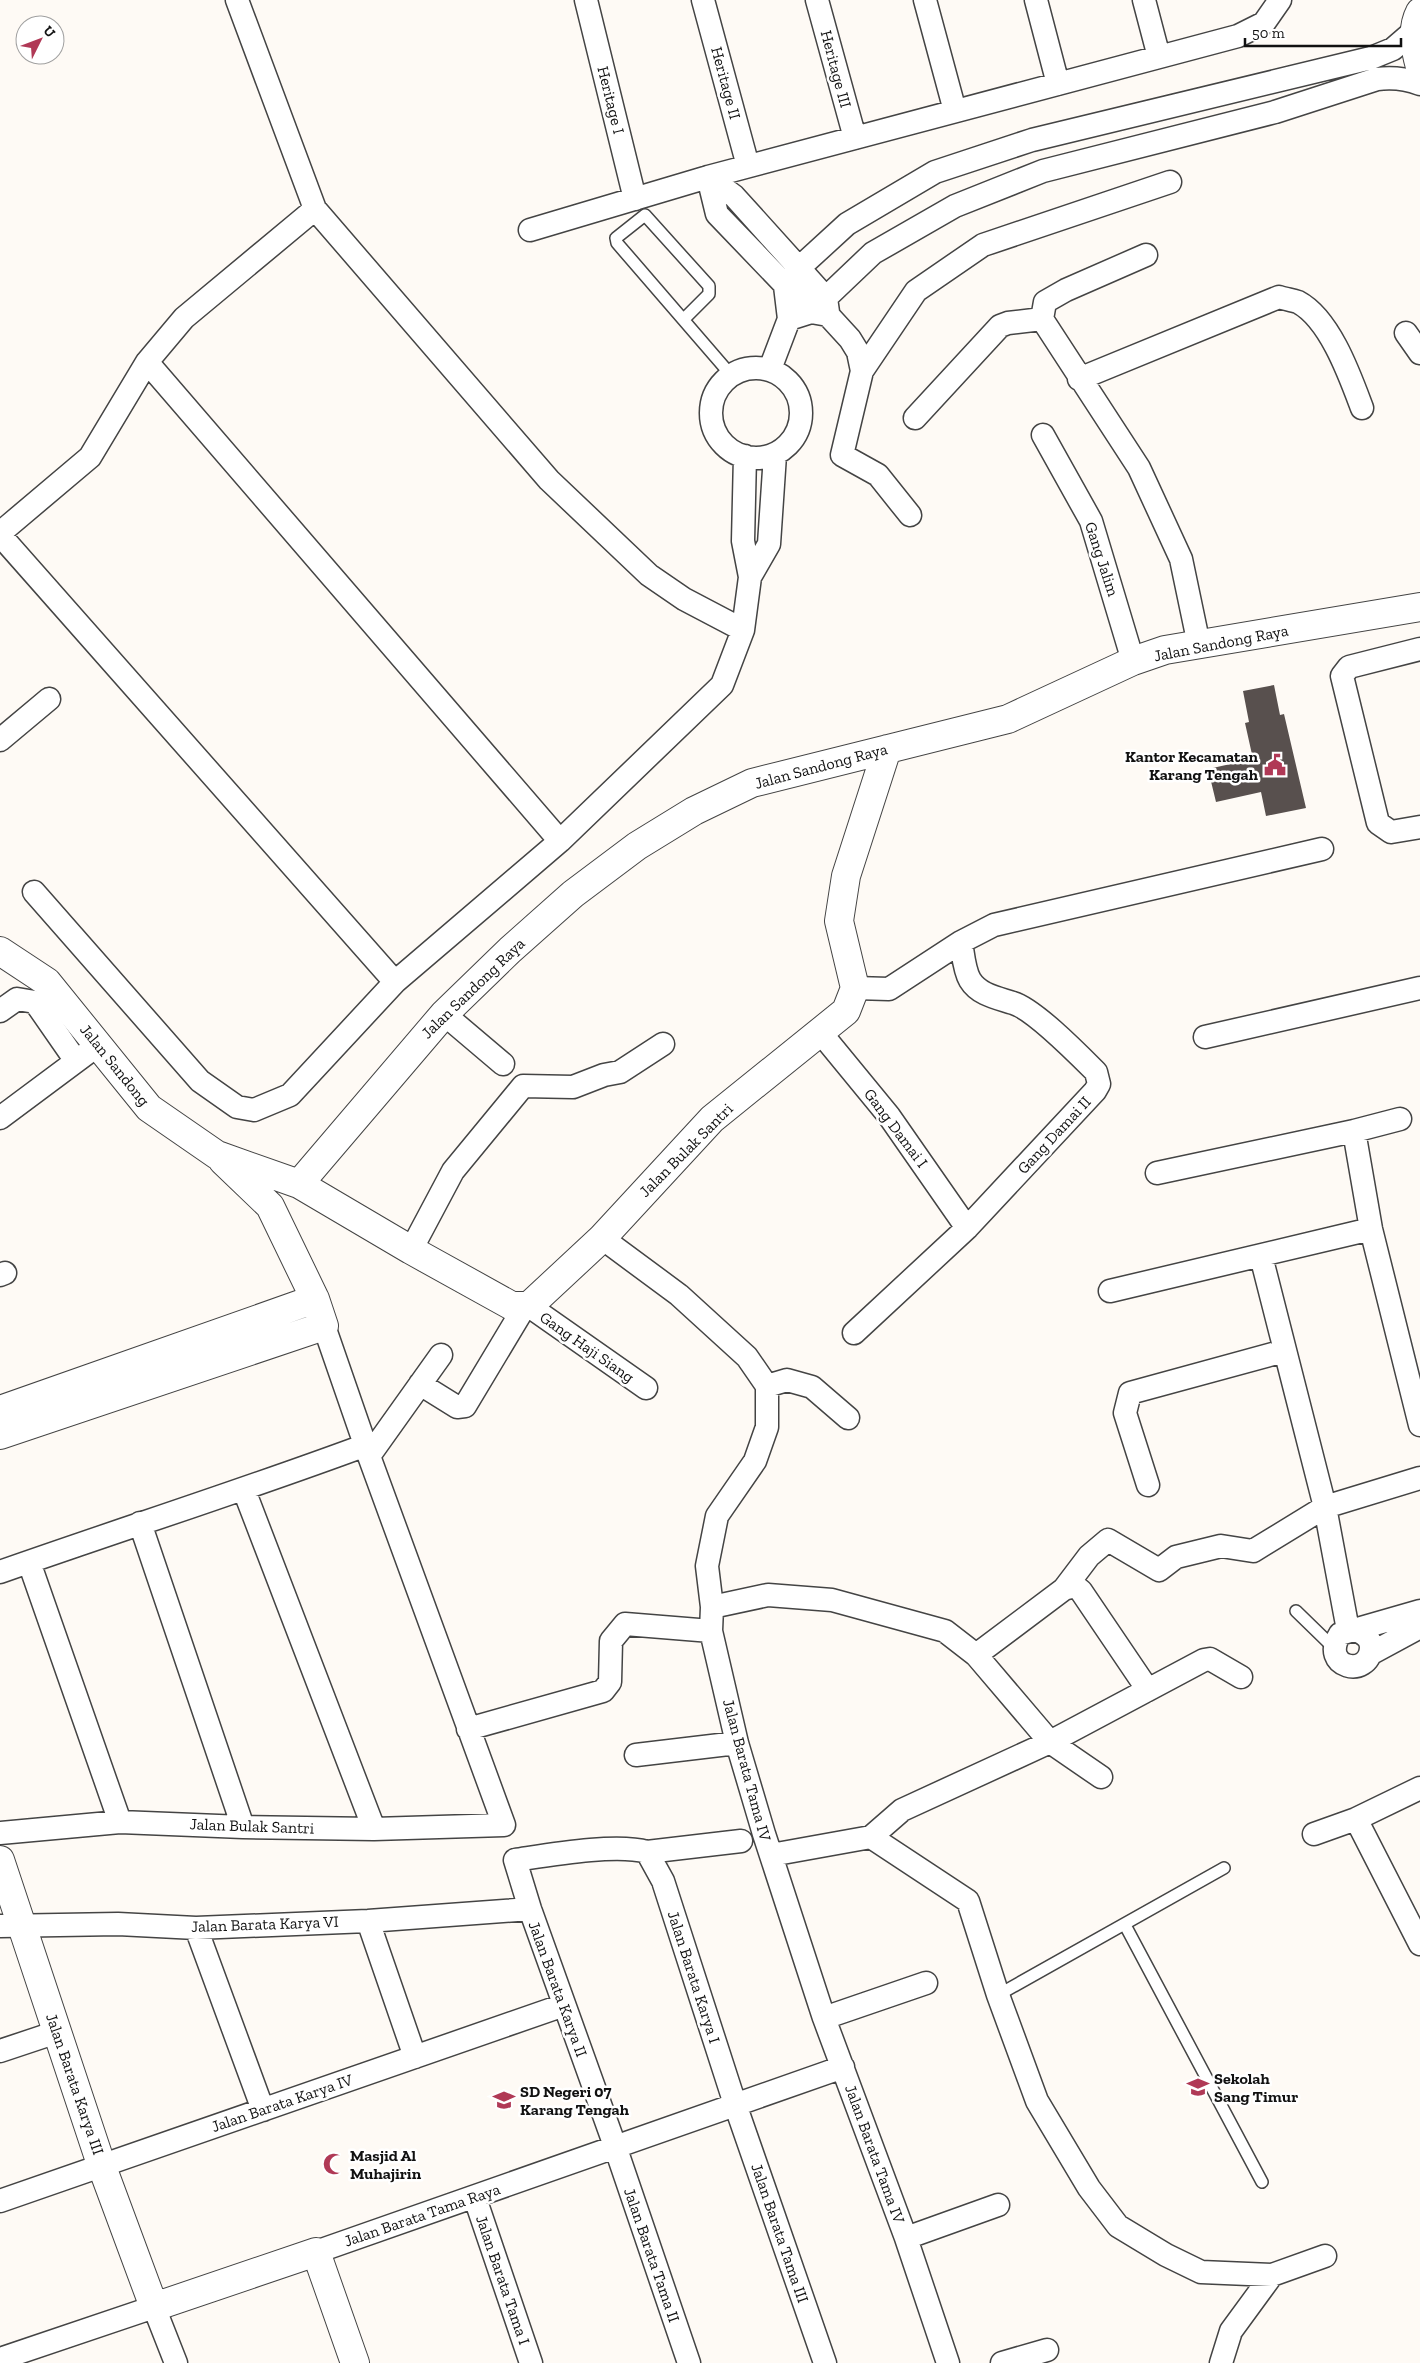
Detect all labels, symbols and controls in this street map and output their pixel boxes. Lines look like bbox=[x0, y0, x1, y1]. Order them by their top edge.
north arrow bbox=[15, 15, 65, 65]
scale bar bbox=[1245, 15, 1401, 47]
text: U bbox=[40, 22, 59, 41]
text: 50 m bbox=[1252, 24, 1285, 42]
street label: Heritage III bbox=[817, 28, 855, 110]
street label: Heritage II bbox=[707, 45, 745, 121]
street label: Heritage I bbox=[593, 64, 629, 136]
street label: Gang Jalim bbox=[1081, 519, 1123, 599]
street label: Jalan Sandong Raya bbox=[1152, 621, 1290, 665]
street label: Jalan Sandong Raya bbox=[753, 739, 890, 793]
place label: Kantor Kecamatan Karang Tengah bbox=[1125, 747, 1259, 784]
public building icon: Kantor Kecamatan Karang Tengah bbox=[1262, 752, 1288, 778]
street label: Jalan Sandong Raya bbox=[417, 934, 529, 1042]
street label: Jalan Sandong bbox=[76, 1020, 154, 1110]
street label: Gang Damai I bbox=[860, 1085, 932, 1171]
street label: Gang Damai II bbox=[1013, 1092, 1095, 1178]
street label: Jalan Bulak Santri bbox=[635, 1099, 737, 1201]
street label: Gang Haji Siang bbox=[536, 1307, 638, 1387]
street label: Jalan Barata Tama IV bbox=[719, 1697, 775, 1844]
street label: Jalan Bulak Santri bbox=[189, 1814, 315, 1838]
street label: Jalan Barata Karya I bbox=[664, 1908, 724, 2046]
street label: Jalan Barata Karya VI bbox=[191, 1912, 339, 1936]
street label: Jalan Barata Karya II bbox=[525, 1919, 591, 2059]
street label: Jalan Barata Karya III bbox=[42, 2011, 108, 2157]
place label: Sekolah Sang Timur bbox=[1214, 2069, 1298, 2106]
street label: Jalan Barata Karya IV bbox=[209, 2070, 356, 2136]
school or university icon: Sekolah Sang Timur bbox=[1185, 2074, 1211, 2100]
place label: SD Negeri 07 Karang Tengah bbox=[520, 2082, 630, 2119]
street label: Jalan Barata Tama IV bbox=[841, 2082, 909, 2226]
school or university icon: SD Negeri 07 Karang Tengah bbox=[491, 2087, 517, 2113]
place label: Masjid Al Muhajirin bbox=[350, 2146, 422, 2183]
mosque icon: Masjid Al Muhajirin bbox=[321, 2151, 347, 2177]
street label: Jalan Barata Tama III bbox=[747, 2161, 813, 2305]
street label: Jalan Barata Tama Raya bbox=[341, 2179, 503, 2251]
street label: Jalan Barata Tama II bbox=[620, 2185, 684, 2325]
street label: Jalan Barata Tama I bbox=[472, 2213, 534, 2347]

